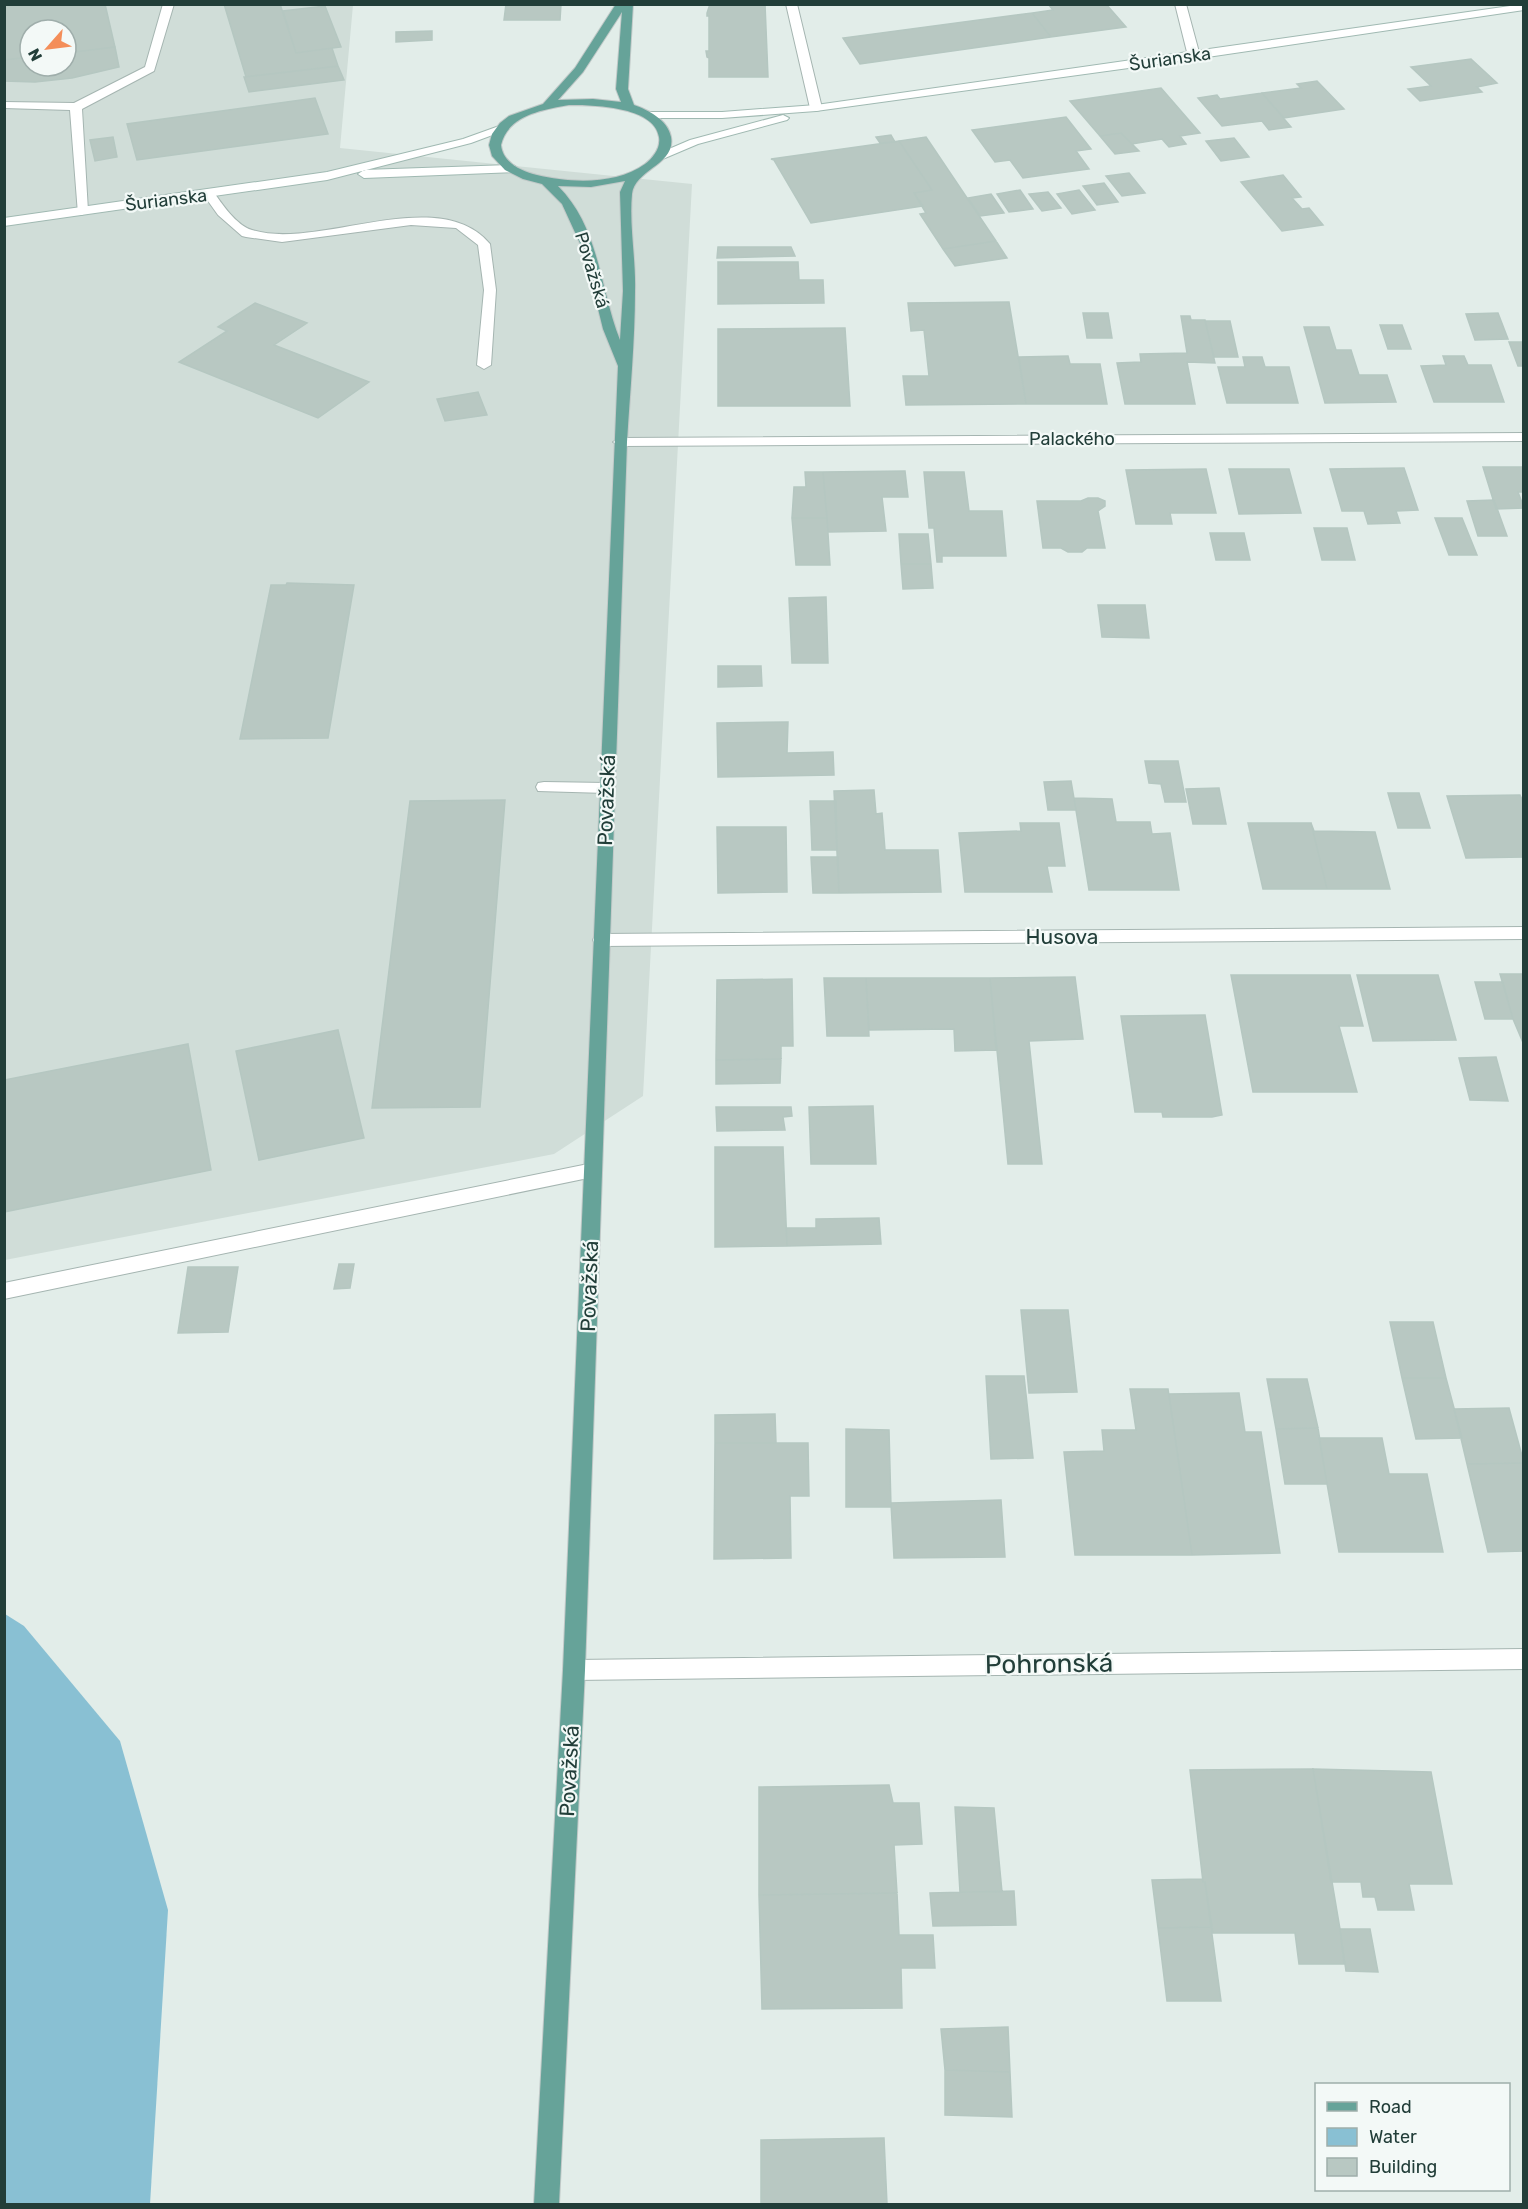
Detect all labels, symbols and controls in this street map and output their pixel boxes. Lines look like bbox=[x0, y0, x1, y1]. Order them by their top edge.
north arrow bbox=[18, 18, 78, 78]
street label: Šurianska bbox=[1128, 42, 1212, 76]
text: N bbox=[24, 45, 46, 64]
street label: Šurianska bbox=[124, 184, 208, 216]
street label: Považská bbox=[570, 229, 614, 311]
street label: Palackého bbox=[1029, 428, 1115, 450]
street label: Považská bbox=[592, 754, 620, 846]
street label: Husova bbox=[1026, 924, 1098, 949]
street label: Považská bbox=[575, 1240, 603, 1332]
street label: Pohronská bbox=[985, 1647, 1113, 1681]
street label: Považská bbox=[554, 1725, 584, 1817]
legend bbox=[1315, 2083, 1510, 2191]
text: Road bbox=[1369, 2096, 1412, 2118]
text: Water bbox=[1369, 2126, 1417, 2148]
text: Building bbox=[1369, 2156, 1437, 2178]

